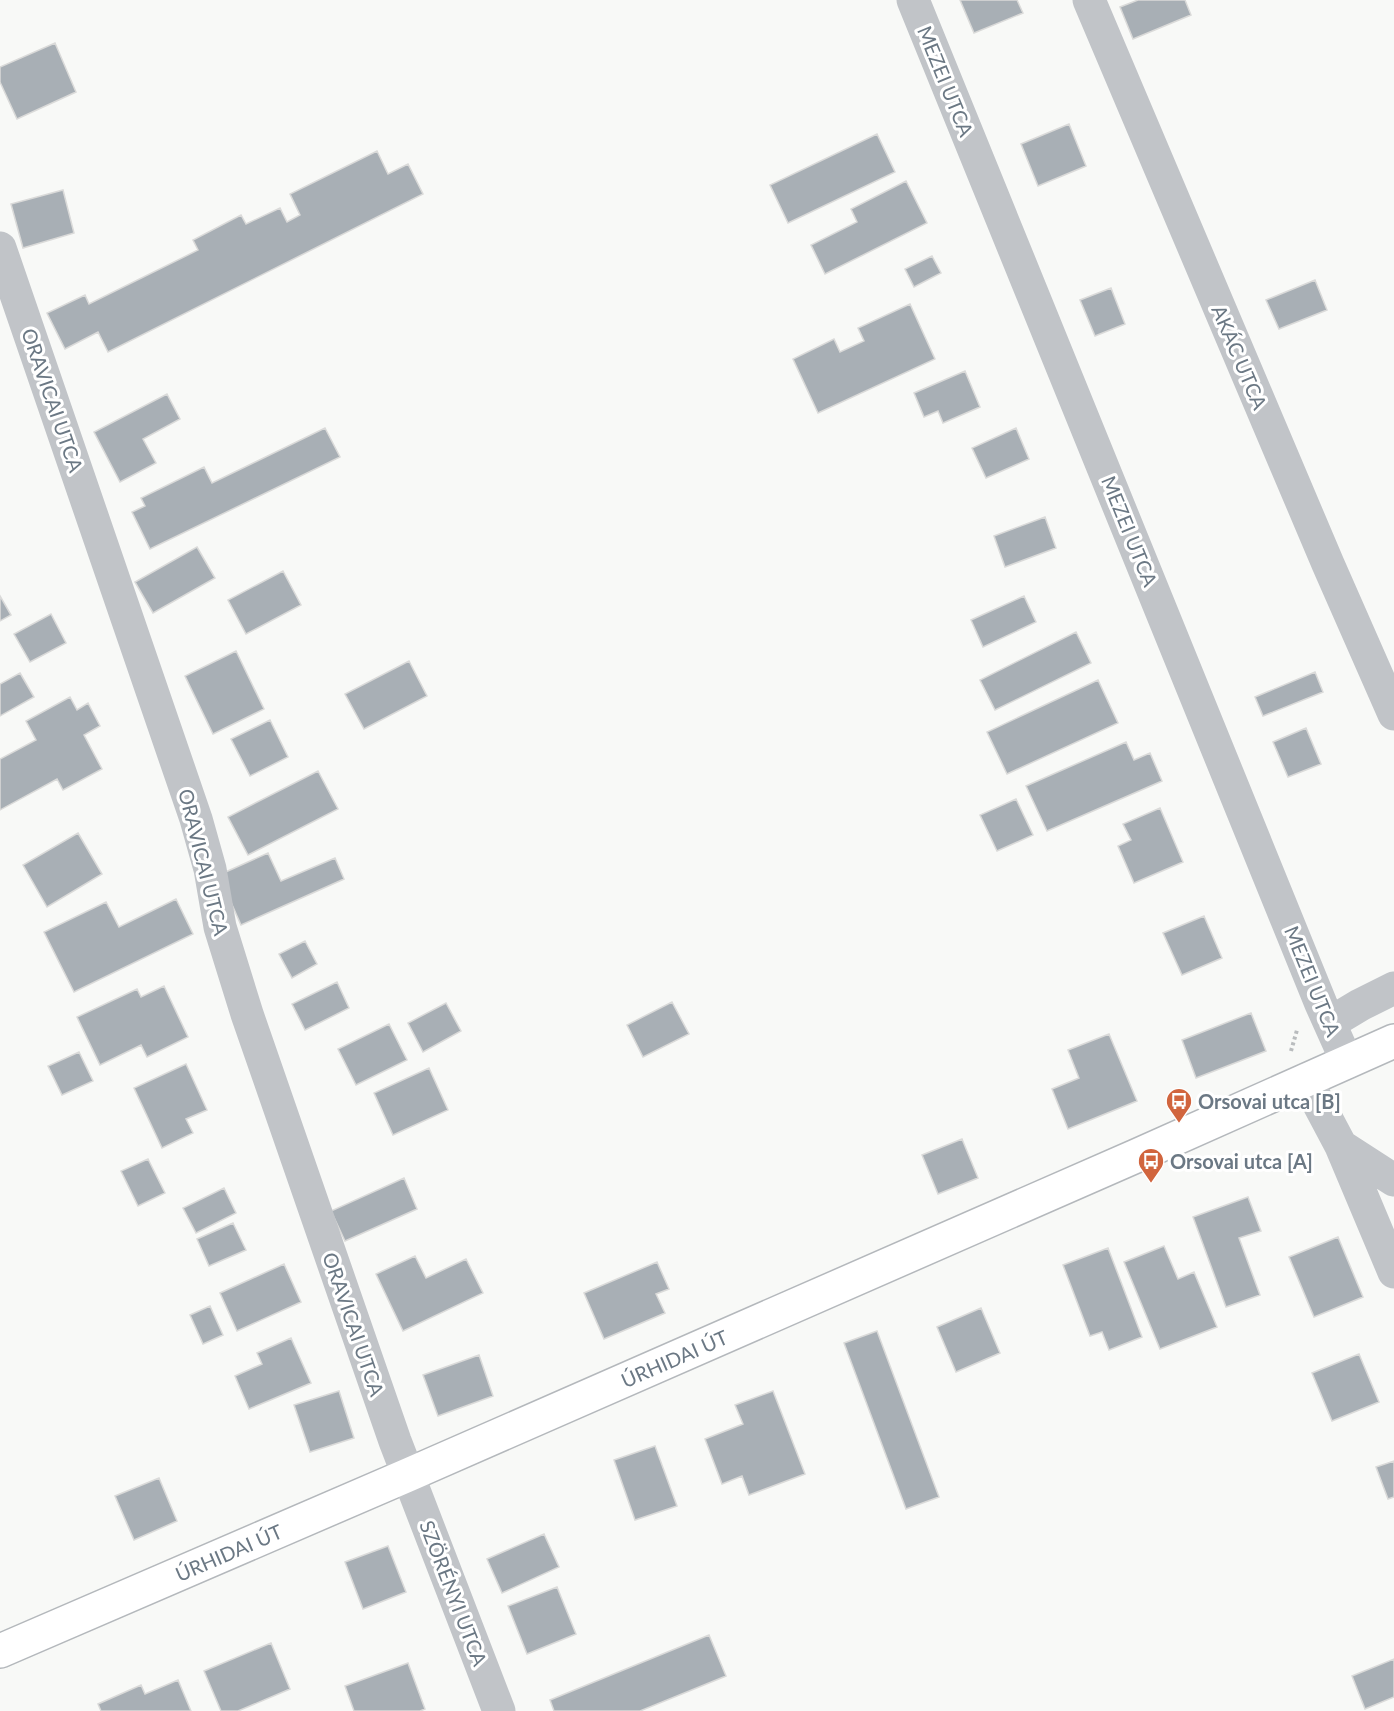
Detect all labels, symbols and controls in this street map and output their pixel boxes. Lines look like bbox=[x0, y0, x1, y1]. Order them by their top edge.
street label: MEZEI UTCA bbox=[913, 22, 979, 140]
street label: AKÁC UTCA bbox=[1207, 301, 1273, 413]
street label: ORAVICAI UTCA bbox=[17, 325, 89, 476]
street label: MEZEI UTCA bbox=[1097, 472, 1163, 590]
street label: ORAVICAI UTCA bbox=[174, 786, 234, 938]
street label: MEZEI UTCA bbox=[1280, 922, 1346, 1040]
bus stop icon: Orsovai utca [B] bbox=[1164, 1086, 1194, 1124]
place label: Orsovai utca [B] bbox=[1198, 1089, 1341, 1113]
bus stop icon: Orsovai utca [A] bbox=[1136, 1146, 1166, 1184]
place label: Orsovai utca [A] bbox=[1170, 1149, 1313, 1173]
street label: ORAVICAI UTCA bbox=[318, 1249, 390, 1400]
street label: ÚRHIDAI ÚT bbox=[617, 1324, 731, 1392]
street label: SZÖRÉNYI UTCA bbox=[415, 1517, 493, 1670]
street label: ÚRHIDAI ÚT bbox=[172, 1519, 286, 1586]

